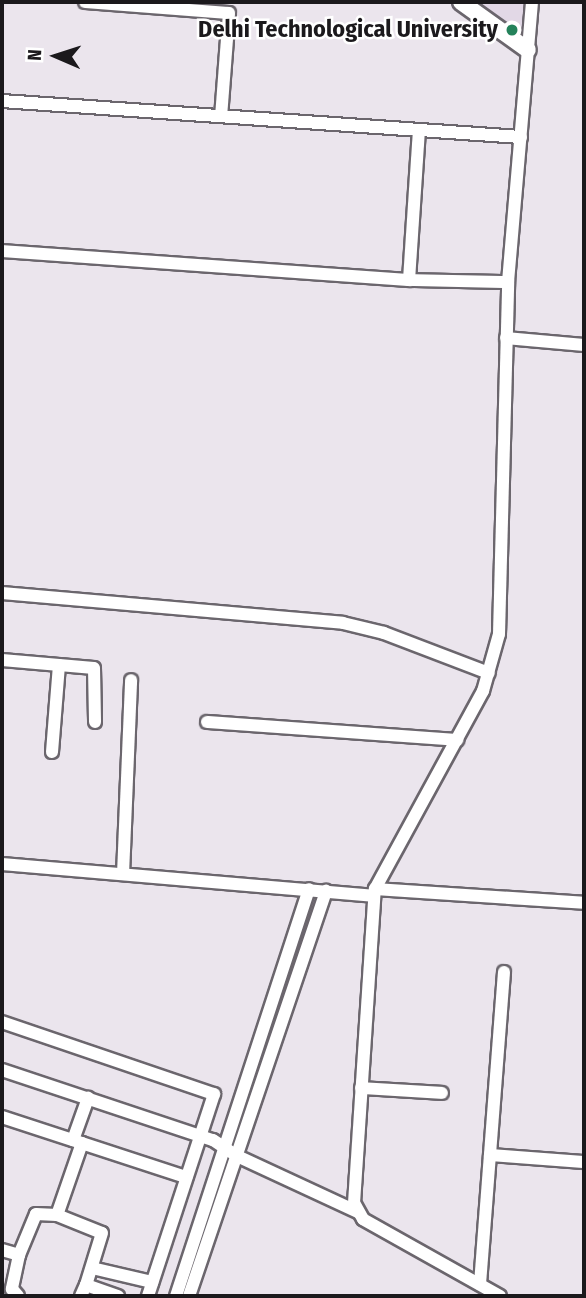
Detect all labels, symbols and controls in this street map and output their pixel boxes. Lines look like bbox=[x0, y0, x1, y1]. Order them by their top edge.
place label: Delhi Technological University bbox=[198, 16, 498, 44]
north arrow bbox=[21, 21, 91, 91]
marker: Delhi Technological University bbox=[504, 22, 520, 38]
text: N bbox=[23, 49, 46, 61]

